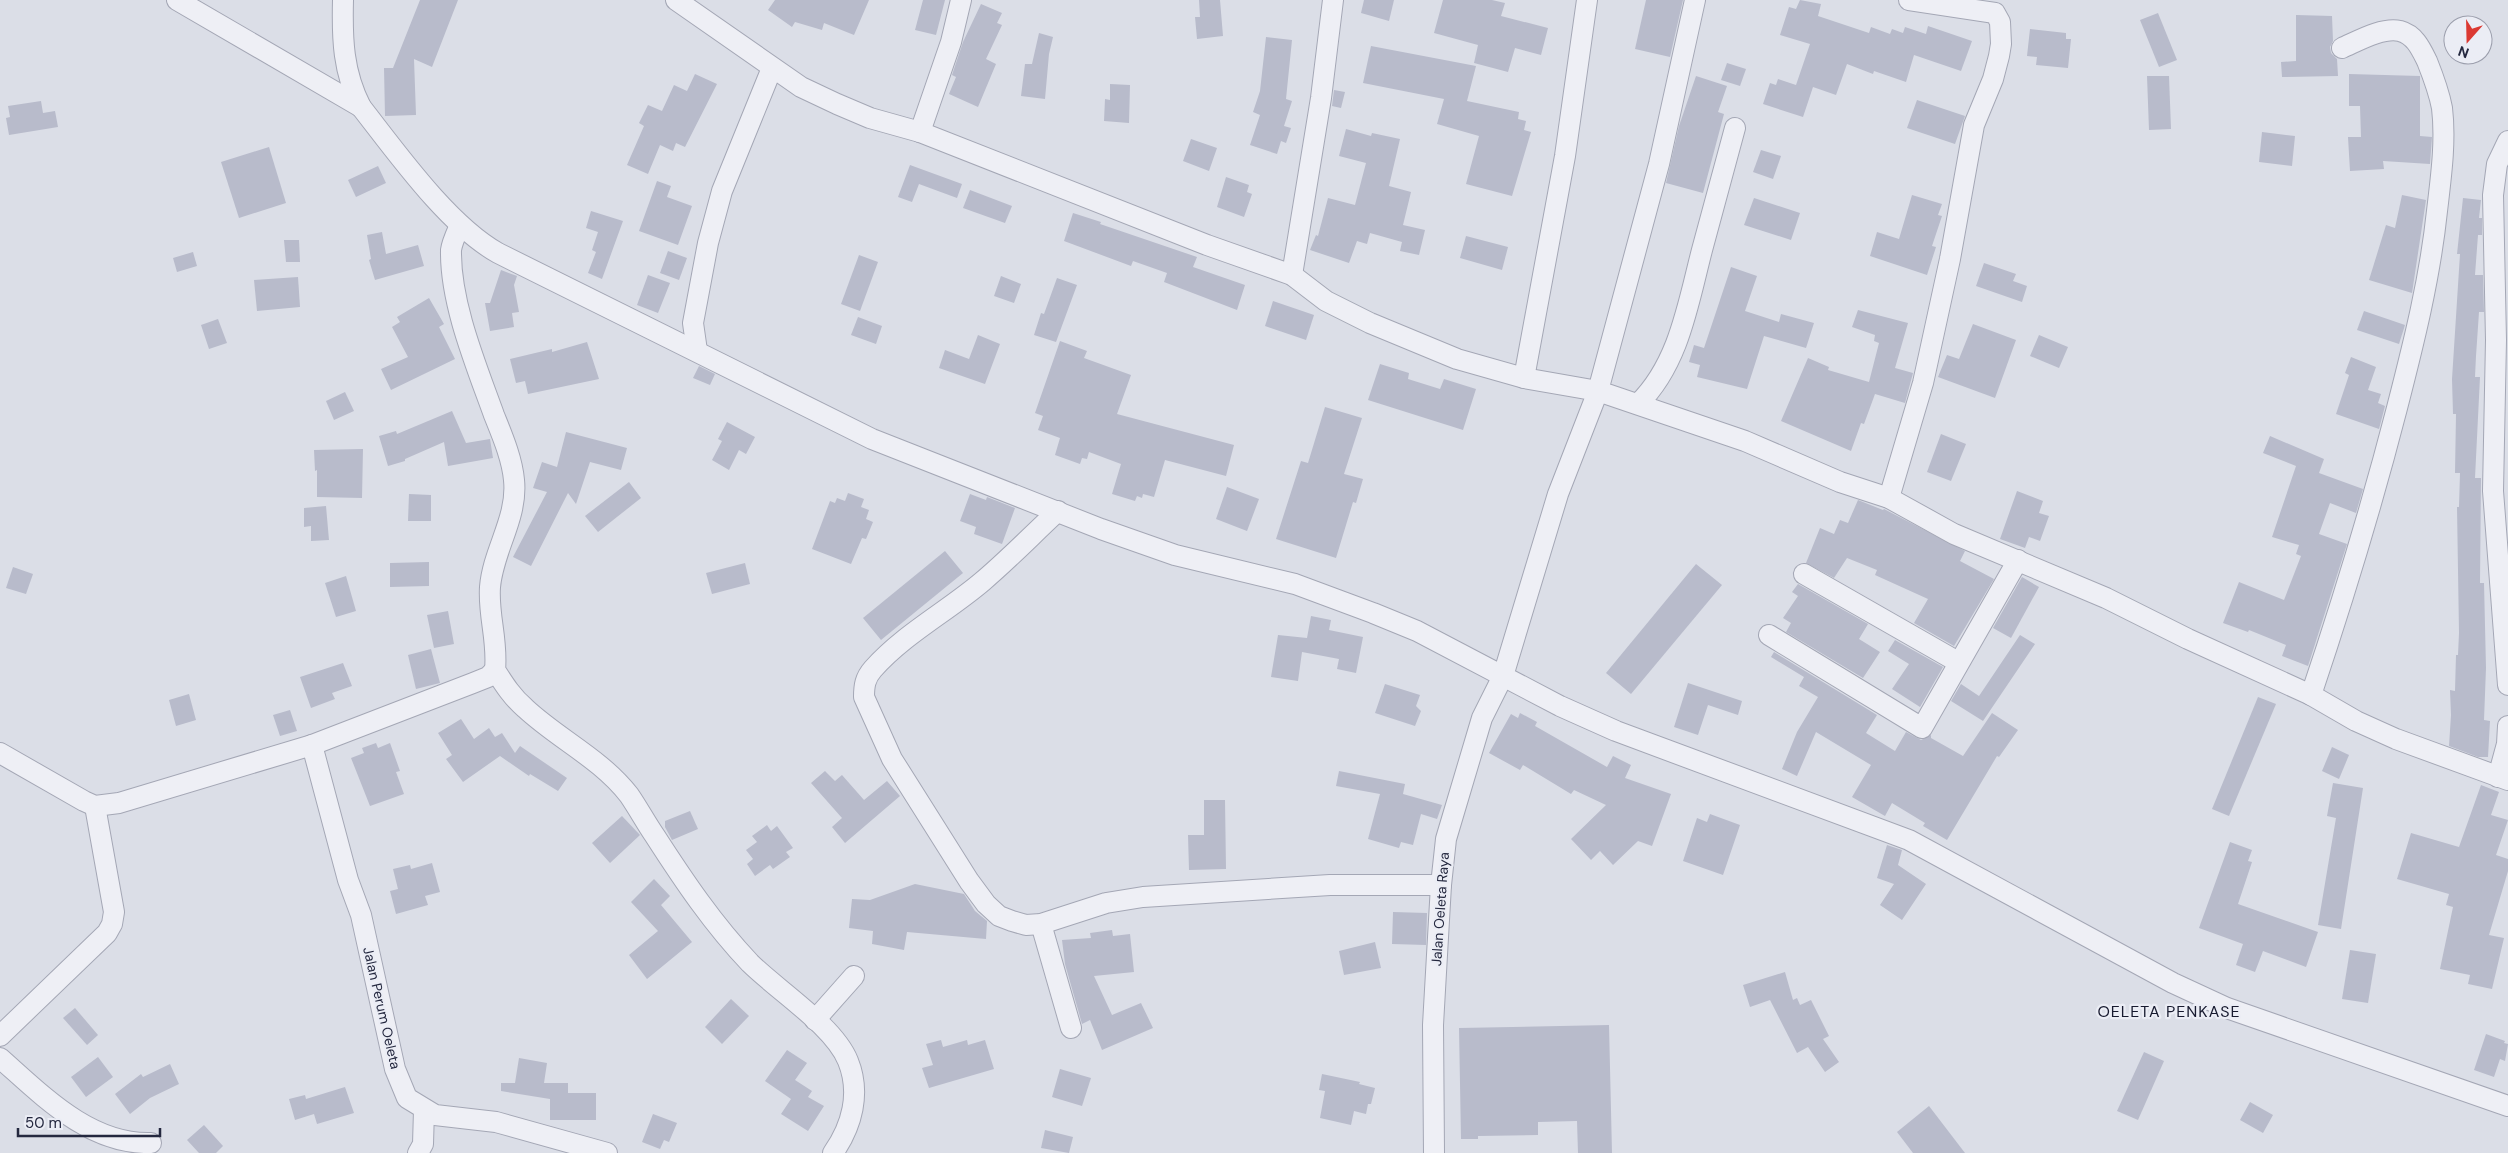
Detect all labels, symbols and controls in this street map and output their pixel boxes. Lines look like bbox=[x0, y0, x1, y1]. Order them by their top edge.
north arrow bbox=[2443, 15, 2493, 65]
text: N bbox=[2456, 42, 2471, 62]
street label: Jalan Oeleta Raya bbox=[1427, 851, 1453, 967]
street label: Jalan Perum Oeleta bbox=[359, 945, 405, 1071]
district label: OELETA PENKASE bbox=[2097, 1001, 2241, 1022]
scale bar bbox=[18, 1106, 160, 1138]
text: 50 m bbox=[25, 1113, 62, 1133]

